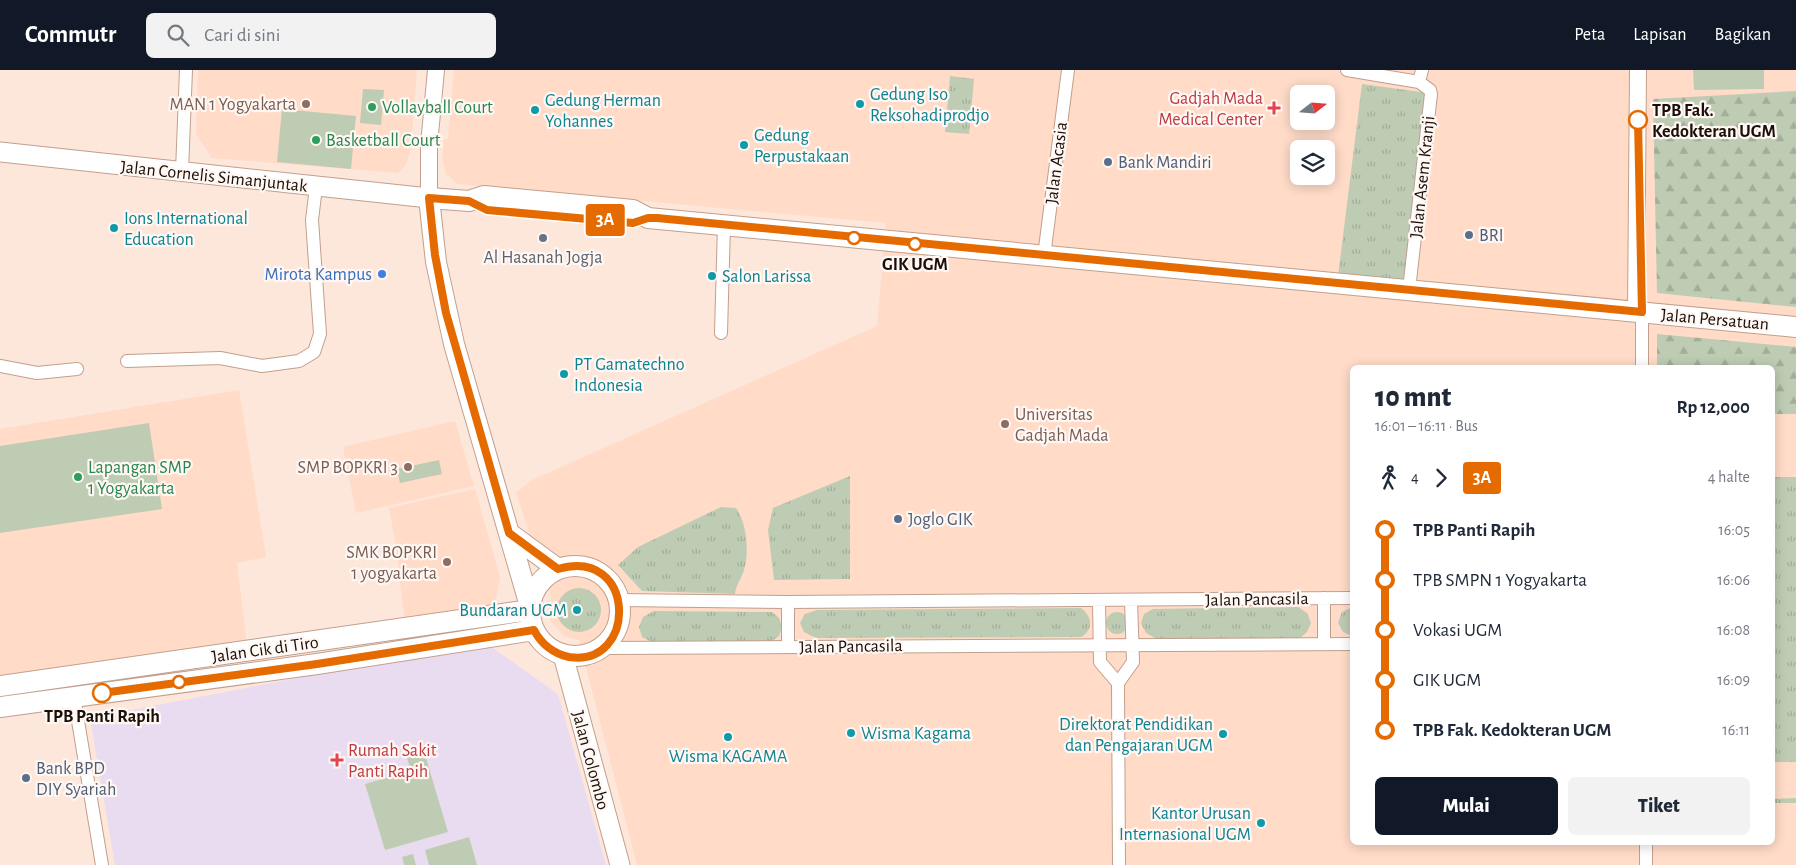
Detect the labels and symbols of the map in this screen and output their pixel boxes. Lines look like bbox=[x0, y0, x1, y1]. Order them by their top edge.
north arrow bbox=[1290, 85, 1335, 130]
place label: Gedung Iso Reksohadiprodjo bbox=[870, 86, 989, 125]
place label: Gadjah Mada Medical Center bbox=[1159, 90, 1263, 129]
place label: Gedung Herman Yohannes bbox=[545, 92, 661, 131]
place label: MAN 1 Yogyakarta bbox=[169, 96, 296, 114]
marker: MAN 1 Yogyakarta bbox=[300, 98, 312, 110]
marker: Gedung Iso Reksohadiprodjo bbox=[854, 98, 866, 110]
place label: Vollayball Court bbox=[382, 99, 493, 117]
marker: Vollayball Court bbox=[366, 101, 378, 113]
marker: Gadjah Mada Medical Center bbox=[1267, 101, 1281, 115]
place label: TPB Fak. Kedokteran UGM bbox=[1652, 102, 1776, 141]
marker: Gedung Herman Yohannes bbox=[529, 104, 541, 116]
marker: TPB Fak. Kedokteran UGM bbox=[1628, 110, 1648, 130]
street label: Jalan Asem Kranji bbox=[1408, 115, 1438, 239]
street label: Jalan Acasia bbox=[1043, 121, 1071, 205]
place label: Gedung Perpustakaan bbox=[754, 127, 849, 166]
place label: Basketball Court bbox=[326, 132, 441, 150]
marker: Basketball Court bbox=[310, 134, 322, 146]
marker: Gedung Perpustakaan bbox=[738, 139, 750, 151]
place label: Bank Mandiri bbox=[1118, 154, 1212, 172]
marker: Bank Mandiri bbox=[1102, 156, 1114, 168]
street label: Jalan Cornelis Simanjuntak bbox=[120, 158, 309, 196]
line badge: 3A bbox=[582, 204, 628, 236]
place label: Ions International Education bbox=[124, 210, 248, 249]
marker: Ions International Education bbox=[108, 222, 120, 234]
place label: BRI bbox=[1479, 227, 1503, 245]
marker: BRI bbox=[1463, 229, 1475, 241]
unlabelled marker bbox=[847, 231, 861, 245]
marker: Al Hasanah Jogja bbox=[537, 232, 549, 244]
marker: GIK UGM bbox=[908, 237, 922, 251]
place label: Al Hasanah Jogja bbox=[483, 249, 603, 267]
place label: GIK UGM bbox=[882, 256, 948, 274]
place label: Mirota Kampus bbox=[265, 266, 372, 284]
marker: Mirota Kampus bbox=[376, 268, 388, 280]
place label: Salon Larissa bbox=[722, 268, 811, 286]
marker: Salon Larissa bbox=[706, 270, 718, 282]
street label: Jalan Persatuan bbox=[1660, 306, 1770, 334]
place label: PT Gamatechno Indonesia bbox=[574, 356, 685, 395]
marker: PT Gamatechno Indonesia bbox=[558, 368, 570, 380]
place label: Universitas Gadjah Mada bbox=[1015, 406, 1109, 445]
marker: Universitas Gadjah Mada bbox=[999, 418, 1011, 430]
place label: Lapangan SMP 1 Yogyakarta bbox=[88, 459, 191, 498]
place label: SMP BOPKRI 3 bbox=[297, 459, 398, 477]
marker: SMP BOPKRI 3 bbox=[402, 461, 414, 473]
marker: Lapangan SMP 1 Yogyakarta bbox=[72, 471, 84, 483]
place label: Joglo GIK bbox=[908, 511, 973, 529]
marker: Joglo GIK bbox=[892, 513, 904, 525]
place label: SMK BOPKRI 1 yogyakarta bbox=[346, 544, 437, 583]
marker: SMK BOPKRI 1 yogyakarta bbox=[441, 556, 453, 568]
street label: Jalan Pancasila bbox=[1205, 590, 1309, 610]
place label: Bundaran UGM bbox=[459, 602, 567, 620]
marker: Bundaran UGM bbox=[571, 604, 583, 616]
street label: Jalan Cik di Tiro bbox=[211, 634, 320, 666]
street label: Jalan Pancasila bbox=[799, 637, 903, 657]
unlabelled marker bbox=[172, 675, 186, 689]
marker: TPB Panti Rapih bbox=[92, 683, 112, 703]
place label: TPB Panti Rapih bbox=[44, 708, 160, 726]
street label: Jalan Colombo bbox=[568, 709, 612, 812]
place label: Direktorat Pendidikan dan Pengajaran UGM bbox=[1059, 716, 1213, 755]
place label: Wisma Kagama bbox=[861, 725, 971, 743]
marker: Wisma Kagama bbox=[845, 727, 857, 739]
marker: Direktorat Pendidikan dan Pengajaran UGM bbox=[1217, 728, 1229, 740]
marker: Wisma KAGAMA bbox=[722, 731, 734, 743]
place label: Rumah Sakit Panti Rapih bbox=[348, 742, 437, 781]
place label: Wisma KAGAMA bbox=[669, 748, 788, 766]
marker: Rumah Sakit Panti Rapih bbox=[330, 753, 344, 767]
place label: Bank BPD DIY Syariah bbox=[36, 760, 116, 799]
marker: Bank BPD DIY Syariah bbox=[20, 772, 32, 784]
place label: Kantor Urusan Internasional UGM bbox=[1119, 805, 1251, 844]
marker: Kantor Urusan Internasional UGM bbox=[1255, 817, 1267, 829]

